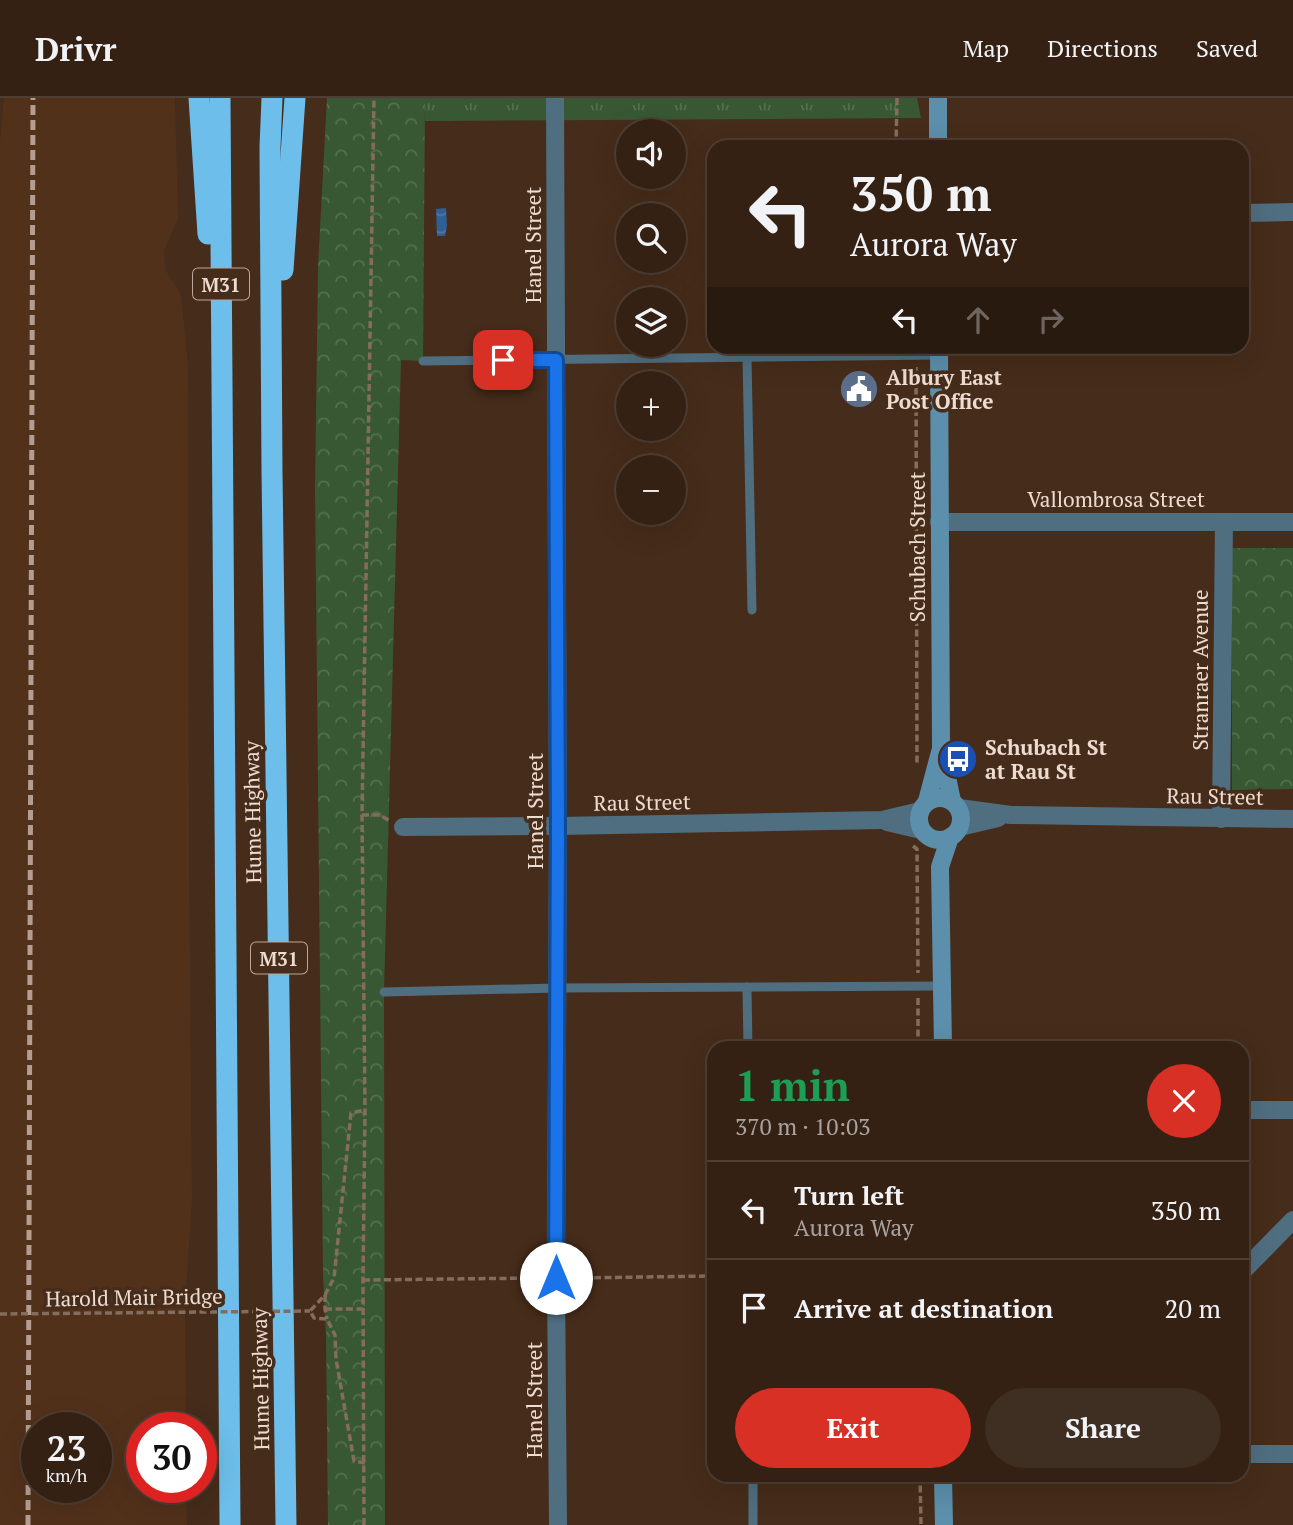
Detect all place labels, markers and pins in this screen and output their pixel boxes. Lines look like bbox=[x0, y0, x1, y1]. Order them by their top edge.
pin bbox=[473, 330, 533, 390]
place label: Albury East Post Office bbox=[886, 363, 1003, 415]
public building icon: Albury East Post Office bbox=[838, 368, 880, 410]
place label: Schubach St at Rau St bbox=[985, 733, 1107, 785]
bus stop icon: Schubach St at Rau St bbox=[937, 738, 979, 780]

